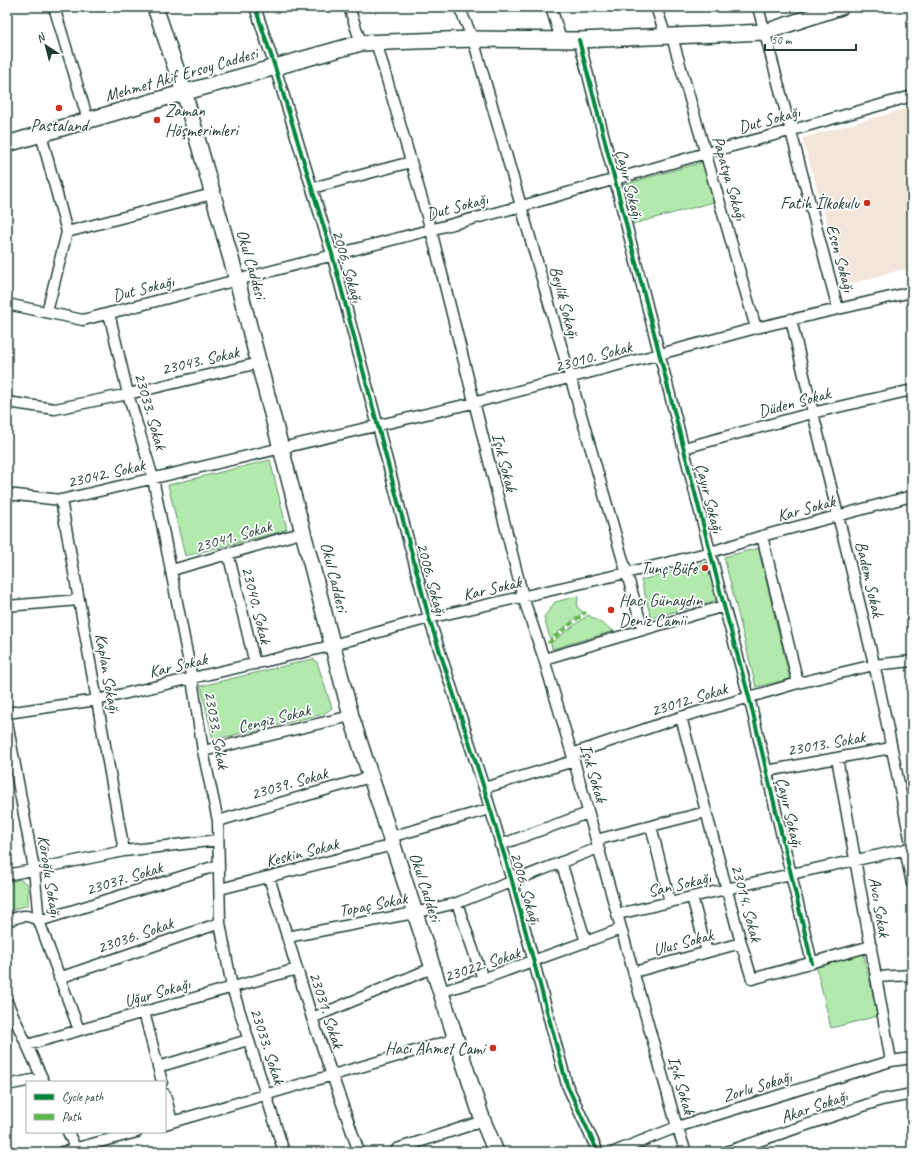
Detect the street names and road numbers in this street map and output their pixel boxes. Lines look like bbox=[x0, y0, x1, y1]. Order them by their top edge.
street label: Mehmet Akif Ersoy Caddesi bbox=[102, 42, 262, 106]
street label: Dut Sokağı bbox=[736, 101, 803, 138]
street label: Papatya Sokağı bbox=[707, 134, 752, 223]
street label: Çayır Sokağı bbox=[610, 147, 648, 222]
street label: Dut Sokağı bbox=[424, 188, 491, 225]
street label: Esen Sokağı bbox=[821, 222, 860, 295]
street label: Okul Caddesi bbox=[232, 227, 272, 303]
street label: 2006. Sokağı bbox=[327, 227, 368, 306]
street label: Beylik Sokağı bbox=[545, 264, 584, 341]
street label: Dut Sokağı bbox=[110, 271, 177, 306]
street label: 23010. Sokak bbox=[552, 336, 636, 377]
street label: 23043. Sokak bbox=[159, 341, 243, 380]
street label: 23033. Sokak bbox=[130, 370, 172, 454]
street label: Düden Sokak bbox=[756, 382, 834, 422]
street label: Işık Sokak bbox=[487, 431, 522, 495]
street label: 23042. Sokak bbox=[65, 454, 149, 493]
street label: Çayır Sokağı bbox=[690, 461, 728, 536]
street label: Kar Sokak bbox=[775, 490, 839, 526]
street label: 23041. Sokak bbox=[192, 515, 276, 557]
street label: Badem Sokak bbox=[851, 539, 889, 621]
street label: Okul Caddesi bbox=[316, 540, 354, 616]
street label: 2006. Sokağı bbox=[412, 540, 451, 619]
street label: 23040. Sokak bbox=[237, 564, 277, 648]
street label: Kar Sokak bbox=[461, 571, 525, 605]
street label: Kaplan Sokağı bbox=[90, 632, 125, 715]
street label: Kar Sokak bbox=[147, 648, 211, 682]
street label: 23012. Sokak bbox=[648, 677, 732, 721]
street label: 23033. Sokak bbox=[199, 689, 234, 773]
street label: Cengiz Sokak bbox=[236, 699, 314, 738]
street label: 23013. Sokak bbox=[785, 726, 869, 761]
street label: Işık Sokak bbox=[575, 742, 612, 806]
street label: 23039. Sokak bbox=[248, 762, 332, 804]
street label: Çayır Sokağı bbox=[770, 775, 808, 850]
street label: Keskin Sokak bbox=[264, 833, 342, 872]
street label: Köroğlu Sokağı bbox=[33, 834, 66, 919]
street label: 2006. Sokağı bbox=[505, 849, 546, 928]
street label: Okul Caddesi bbox=[405, 850, 447, 926]
street label: 23037. Sokak bbox=[83, 856, 167, 900]
street label: 23014. Sokak bbox=[726, 862, 767, 946]
street label: San Sokağı bbox=[646, 867, 713, 902]
street label: Avcı Sokak bbox=[864, 875, 895, 941]
street label: Topaç Sokak bbox=[337, 887, 411, 921]
street label: 23036. Sokak bbox=[94, 912, 178, 958]
street label: Ulus Sokak bbox=[651, 924, 717, 961]
street label: 23022. Sokak bbox=[441, 942, 525, 987]
street label: 23031. Sokak bbox=[304, 969, 349, 1053]
street label: Uğur Sokağı bbox=[122, 973, 193, 1012]
street label: 23033. Sokak bbox=[245, 1005, 290, 1089]
street label: Işık Sokak bbox=[663, 1054, 700, 1118]
street label: Zorlu Sokağı bbox=[720, 1066, 795, 1107]
street label: Akar Sokağı bbox=[778, 1085, 851, 1128]

